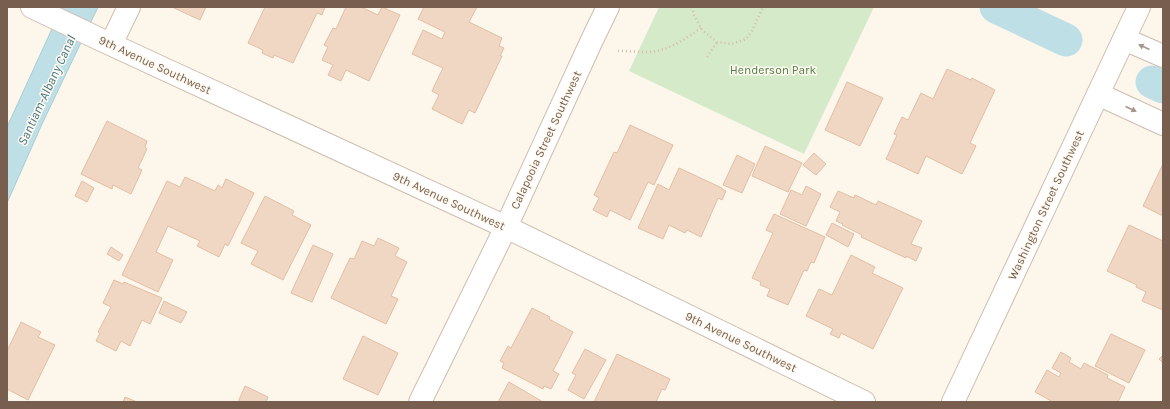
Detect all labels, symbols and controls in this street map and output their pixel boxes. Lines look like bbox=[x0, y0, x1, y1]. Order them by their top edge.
water label: Santiam-Albany Canal bbox=[14, 33, 79, 148]
street label: 9th Avenue Southwest bbox=[97, 33, 214, 97]
one-way arrow bbox=[1138, 44, 1149, 50]
park label: Henderson Park bbox=[730, 63, 816, 77]
street label: Calapooia Street Southwest bbox=[508, 68, 585, 212]
one-way arrow bbox=[1125, 106, 1136, 112]
street label: Washington Street Southwest bbox=[1005, 127, 1087, 282]
street label: 9th Avenue Southwest bbox=[391, 169, 508, 233]
street label: 9th Avenue Southwest bbox=[683, 309, 800, 375]

